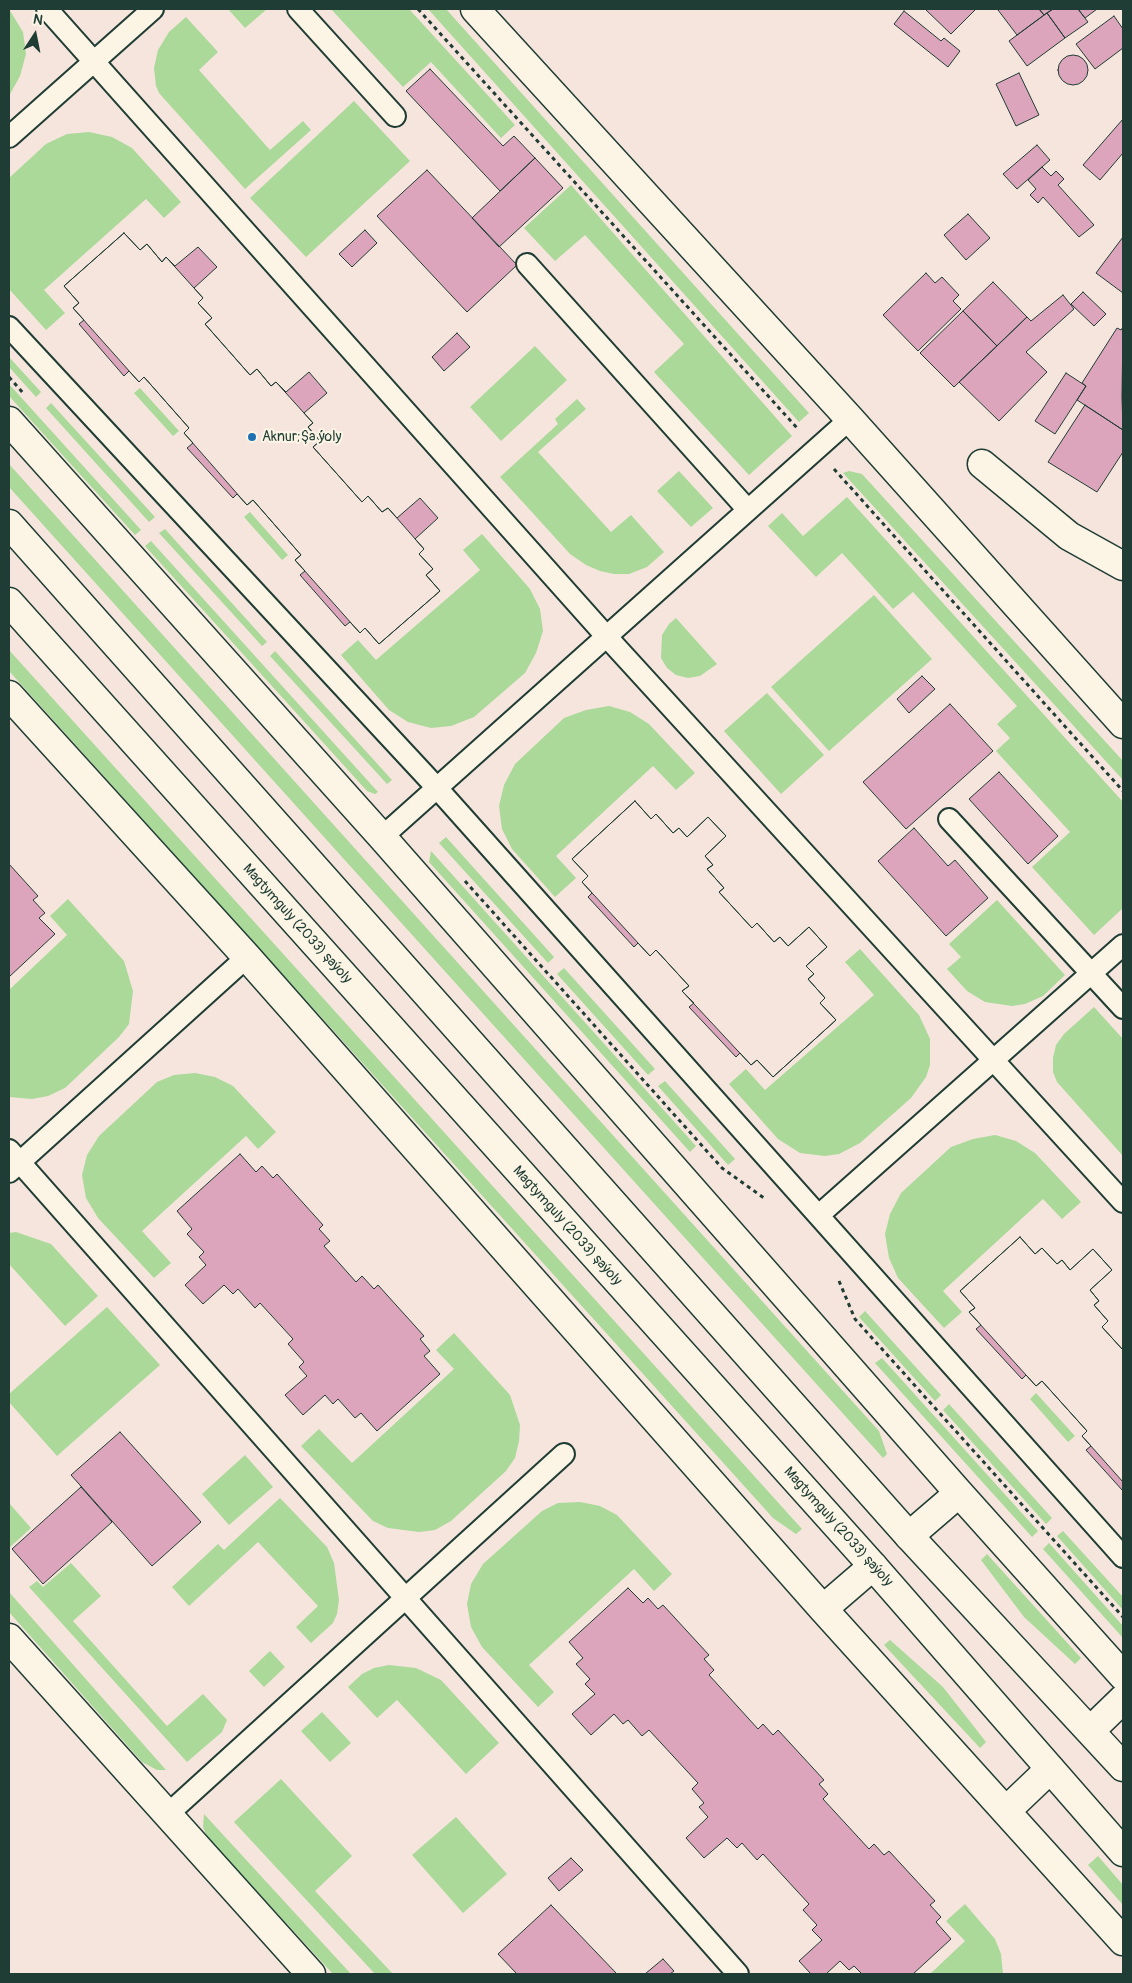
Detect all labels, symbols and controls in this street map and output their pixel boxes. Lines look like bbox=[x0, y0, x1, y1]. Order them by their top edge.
north arrow bbox=[10, 10, 60, 60]
text: N bbox=[32, 11, 44, 29]
place label: Aknur;Şa ýoly bbox=[262, 429, 341, 445]
marker: Aknur;Şa ýoly bbox=[246, 431, 258, 443]
street label: Magtymguly (2033) şaýoly bbox=[239, 861, 355, 987]
street label: Magtymguly (2033) şaýoly bbox=[509, 1163, 625, 1289]
street label: Magtymguly (2033) şaýoly bbox=[780, 1464, 896, 1590]

